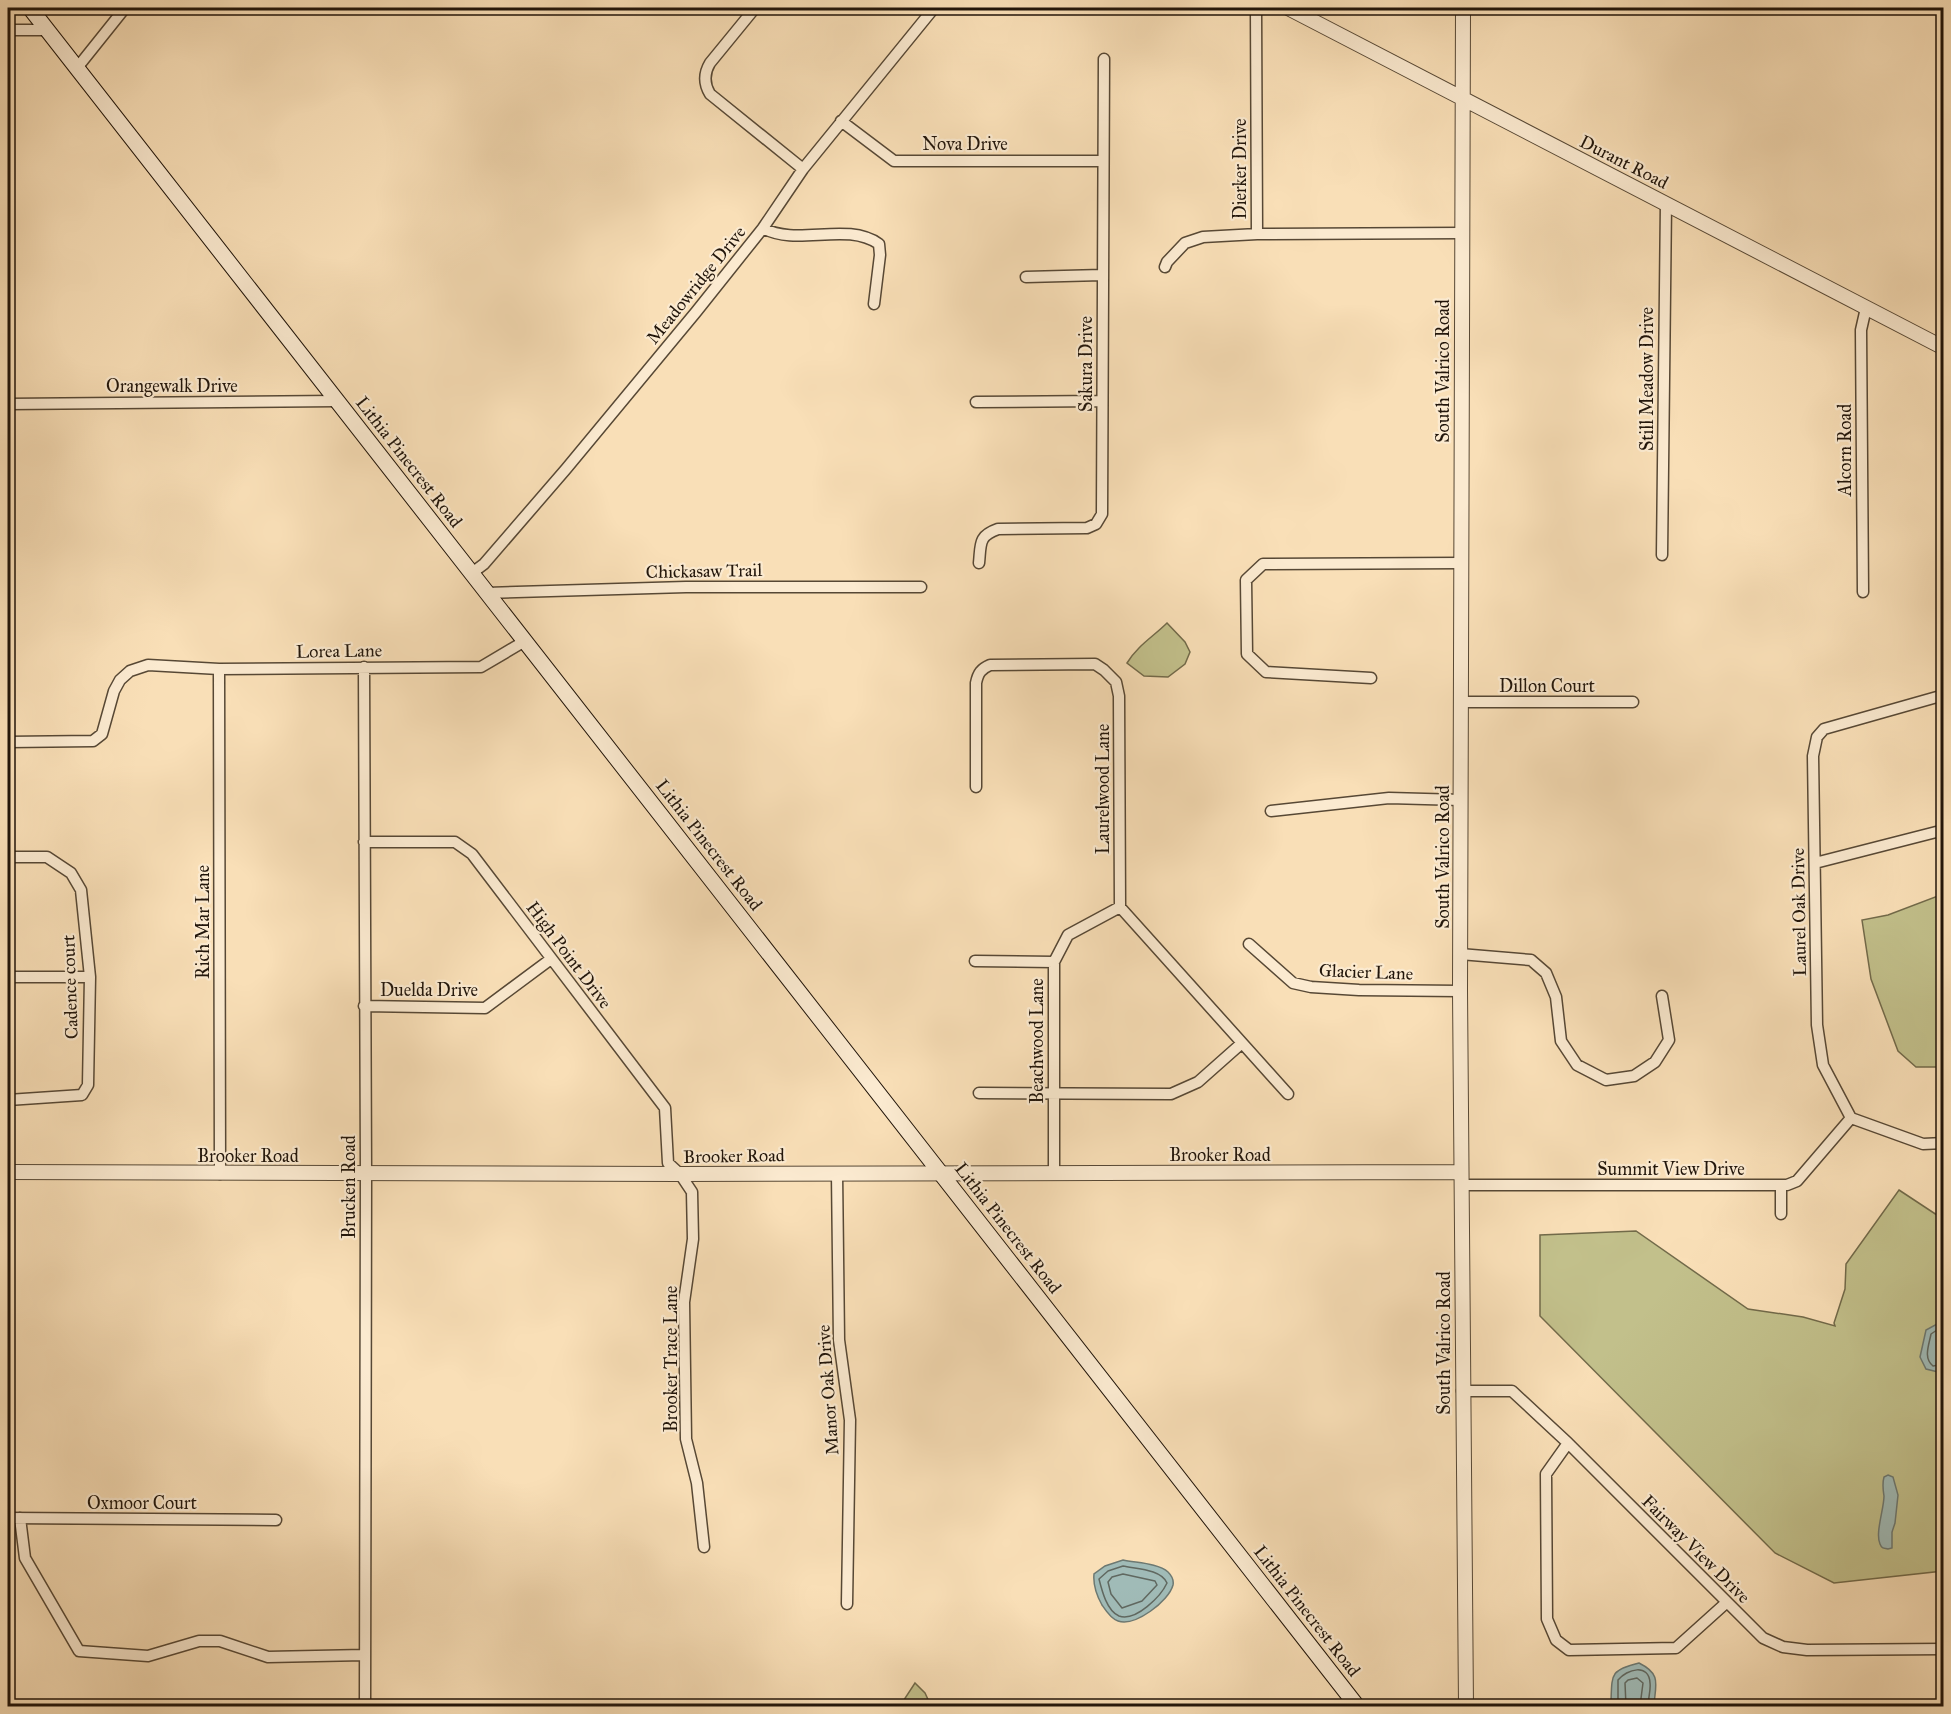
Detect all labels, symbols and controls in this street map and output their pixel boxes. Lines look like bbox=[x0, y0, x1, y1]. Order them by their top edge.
street label: Dierker Drive bbox=[1229, 118, 1251, 220]
street label: Durant Road bbox=[1576, 130, 1672, 194]
street label: Nova Drive bbox=[922, 133, 1008, 155]
street label: Meadowridge Drive bbox=[642, 222, 751, 349]
street label: South Valrico Road bbox=[1432, 299, 1454, 443]
street label: Still Meadow Drive bbox=[1636, 307, 1658, 451]
street label: Sakura Drive bbox=[1075, 316, 1097, 412]
street label: Orangewalk Drive bbox=[106, 375, 238, 398]
street label: Lithia Pinecrest Road bbox=[351, 392, 467, 532]
street label: Alcorn Road bbox=[1834, 404, 1856, 497]
street label: Chickasaw Trail bbox=[646, 559, 763, 583]
street label: Lorea Lane bbox=[296, 639, 382, 663]
street label: Dillon Court bbox=[1499, 675, 1596, 697]
street label: Laurelwood Lane bbox=[1092, 724, 1114, 854]
street label: Lithia Pinecrest Road bbox=[651, 775, 767, 915]
street label: South Valrico Road bbox=[1432, 785, 1454, 929]
street label: Laurel Oak Drive bbox=[1787, 848, 1811, 976]
street label: Rich Mar Lane bbox=[192, 865, 214, 979]
street label: High Point Drive bbox=[521, 897, 616, 1013]
street label: Cadence court bbox=[57, 934, 83, 1040]
street label: Glacier Lane bbox=[1318, 959, 1414, 985]
street label: Beachwood Lane bbox=[1026, 978, 1048, 1104]
street label: Duelda Drive bbox=[380, 979, 478, 1001]
street label: Brucken Road bbox=[338, 1135, 360, 1239]
street label: Brooker Road bbox=[683, 1144, 785, 1168]
street label: Brooker Road bbox=[1169, 1144, 1271, 1166]
street label: Brooker Road bbox=[197, 1145, 299, 1167]
street label: Lithia Pinecrest Road bbox=[950, 1158, 1066, 1298]
street label: Summit View Drive bbox=[1597, 1158, 1745, 1180]
street label: South Valrico Road bbox=[1433, 1271, 1455, 1415]
street label: Brooker Trace Lane bbox=[660, 1286, 682, 1432]
street label: Manor Oak Drive bbox=[812, 1324, 844, 1456]
street label: Fairway View Drive bbox=[1637, 1490, 1755, 1608]
street label: Oxmoor Court bbox=[87, 1492, 198, 1514]
street label: Lithia Pinecrest Road bbox=[1249, 1541, 1365, 1681]

